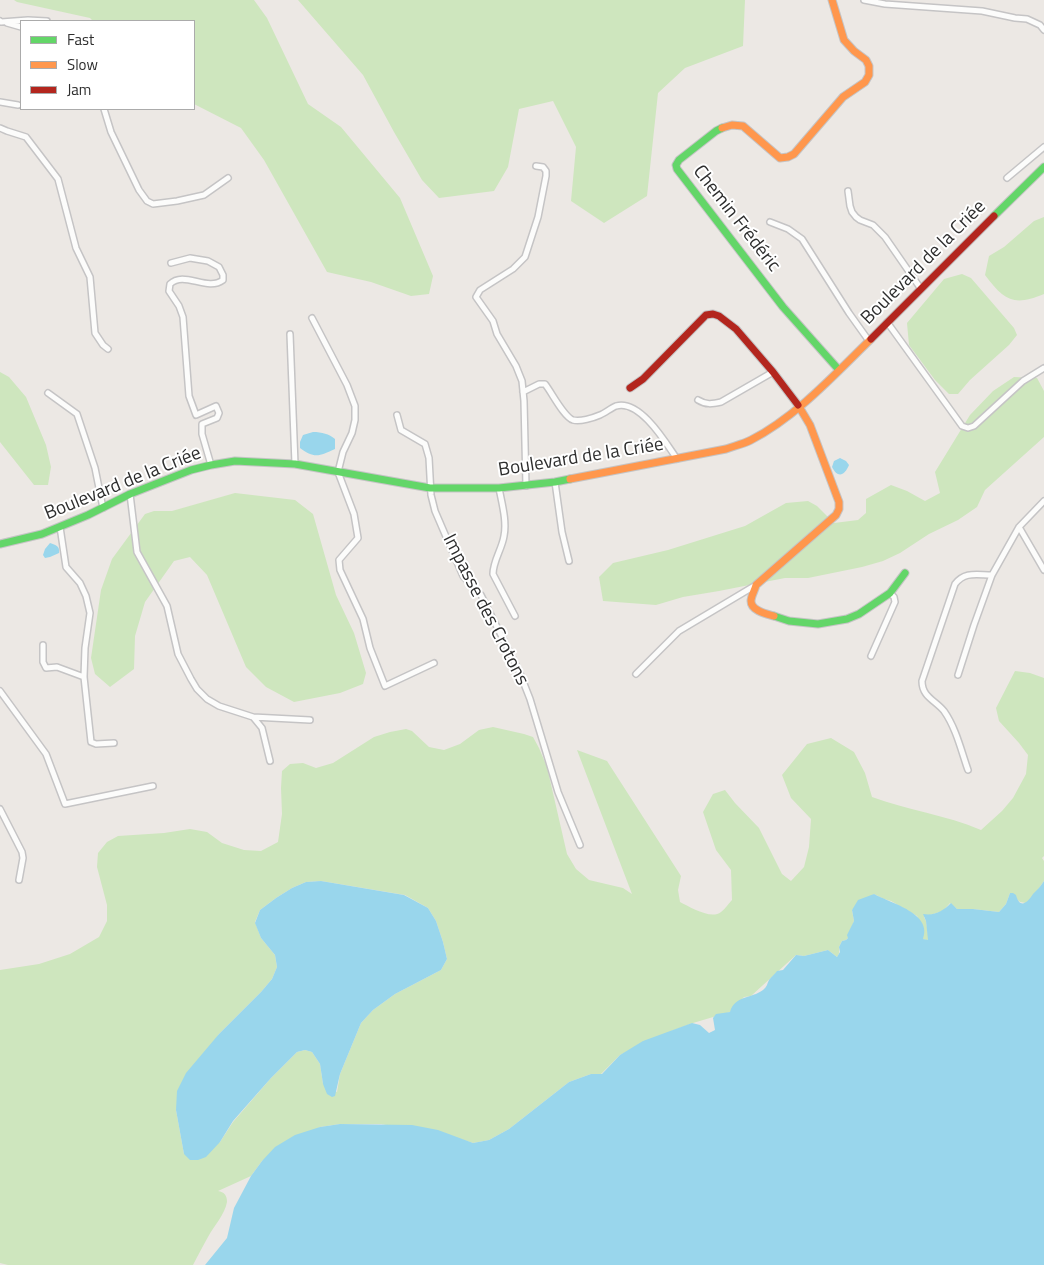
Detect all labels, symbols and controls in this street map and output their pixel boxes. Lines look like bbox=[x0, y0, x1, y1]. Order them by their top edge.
legend bbox=[20, 20, 195, 110]
text: Fast bbox=[67, 28, 94, 51]
text: Slow bbox=[67, 53, 98, 76]
text: Jam bbox=[67, 78, 91, 101]
street label: Chemin Frédéric bbox=[687, 161, 785, 277]
street label: Boulevard de la Criée bbox=[857, 196, 991, 330]
street label: Boulevard de la Criée bbox=[497, 434, 665, 482]
street label: Boulevard de la Criée bbox=[41, 442, 205, 526]
street label: Impasse des Crotons bbox=[437, 531, 533, 689]

